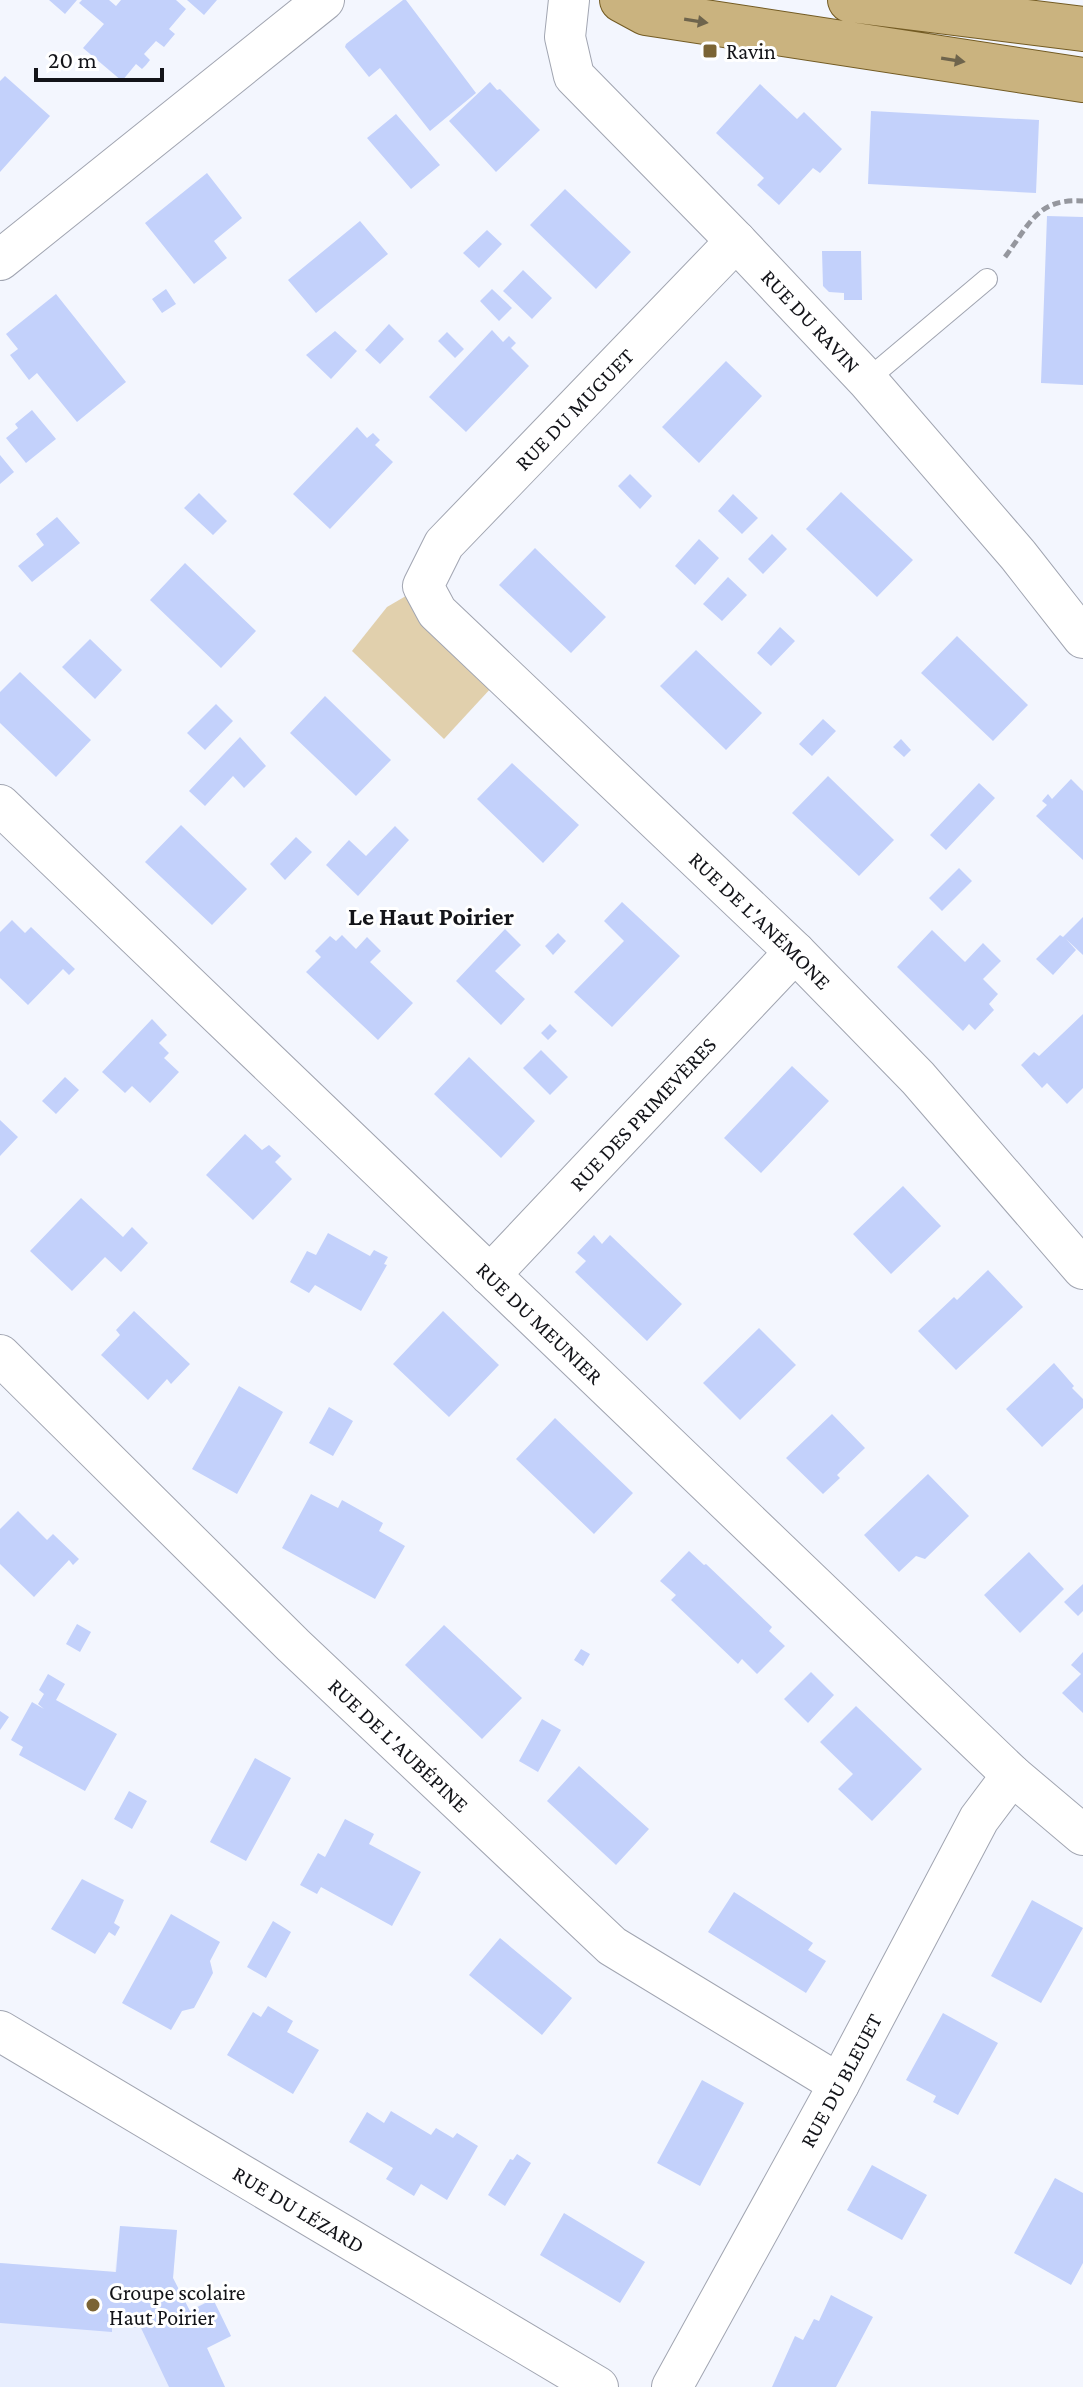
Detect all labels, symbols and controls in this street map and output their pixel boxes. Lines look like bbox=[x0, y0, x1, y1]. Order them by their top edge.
one-way arrow bbox=[684, 15, 709, 28]
scale bar bbox=[36, 32, 162, 82]
place label: Ravin bbox=[726, 39, 776, 64]
marker: Ravin bbox=[701, 42, 719, 60]
text: 20 m bbox=[48, 46, 97, 73]
one-way arrow bbox=[941, 54, 966, 67]
street label: RUE DU RAVIN bbox=[756, 264, 865, 378]
street label: RUE DU MUGUET bbox=[510, 343, 639, 476]
street label: RUE DE L'ANÉMONE bbox=[684, 846, 836, 994]
district label: Le Haut Poirier bbox=[348, 902, 515, 931]
street label: RUE DES PRIMEVÈRES bbox=[564, 1032, 721, 1196]
street label: RUE DU MEUNIER bbox=[471, 1257, 608, 1390]
street label: RUE DE L'AUBÉPINE bbox=[323, 1673, 474, 1817]
street label: RUE DU BLEUET bbox=[795, 2009, 887, 2152]
street label: RUE DU LÉZARD bbox=[228, 2161, 369, 2258]
place label: Groupe scolaire Haut Poirier bbox=[109, 2280, 246, 2330]
marker: Groupe scolaire Haut Poirier bbox=[84, 2296, 102, 2314]

